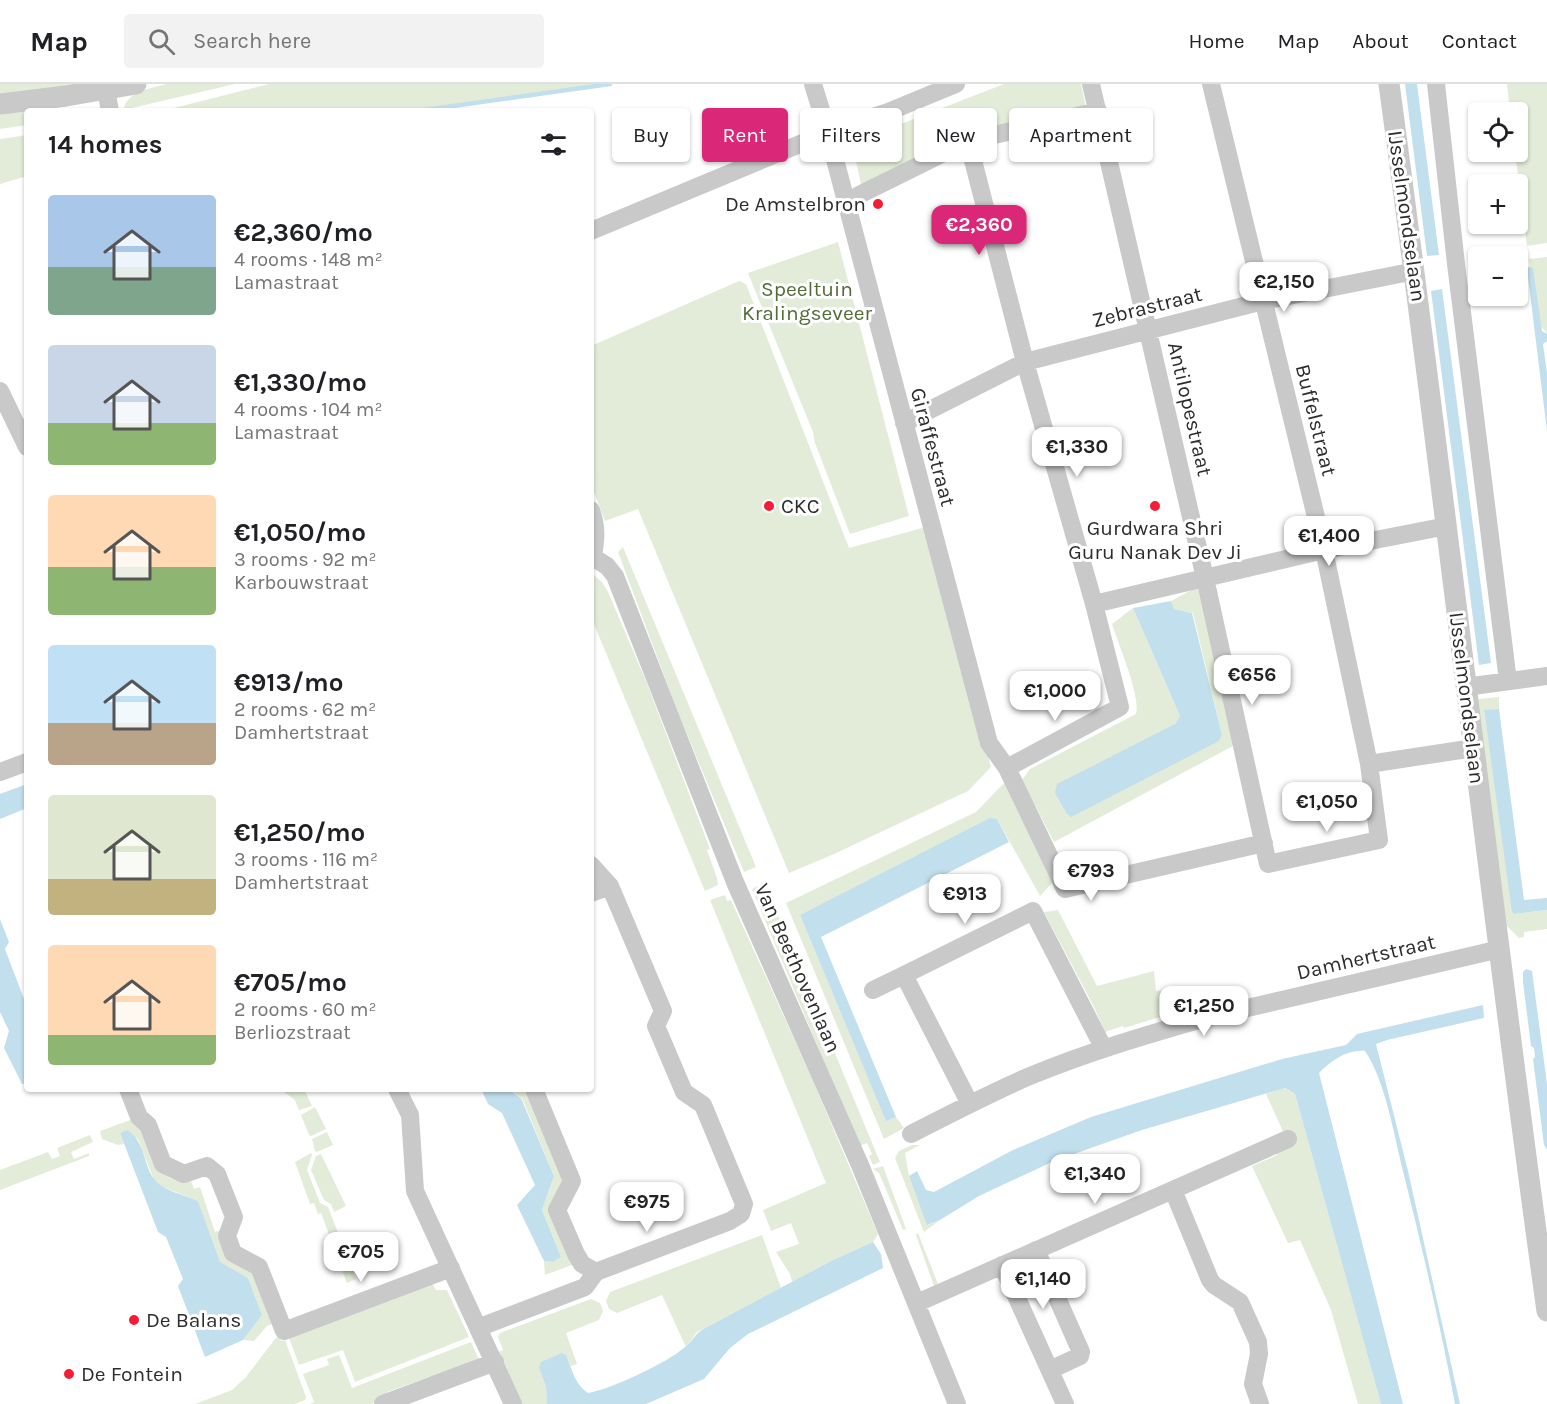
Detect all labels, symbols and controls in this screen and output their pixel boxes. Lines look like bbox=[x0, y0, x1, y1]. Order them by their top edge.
search box bbox=[124, 14, 544, 68]
text: Map bbox=[30, 25, 88, 58]
icon: search bbox=[145, 25, 178, 58]
text: Search here bbox=[193, 28, 311, 54]
text: Home bbox=[1189, 29, 1245, 53]
text: Map bbox=[1278, 29, 1319, 53]
text: About bbox=[1352, 29, 1409, 53]
text: Contact bbox=[1442, 29, 1517, 53]
map controls bbox=[1468, 102, 1528, 306]
button: locate bbox=[1468, 102, 1528, 162]
chip: Buy bbox=[612, 108, 690, 162]
chip: Rent bbox=[702, 108, 788, 162]
chip: Filters bbox=[800, 108, 902, 162]
chip: New bbox=[914, 108, 997, 162]
chip: Apartment bbox=[1009, 108, 1153, 162]
icon: filters bbox=[537, 128, 570, 161]
text: 14 homes bbox=[48, 129, 162, 160]
street label: IJsselmondselaan bbox=[1383, 129, 1431, 303]
button: + bbox=[1468, 174, 1528, 234]
place label: De Amstelbron bbox=[725, 192, 866, 216]
marker: De Amstelbron bbox=[871, 197, 885, 211]
pin: €2,360 bbox=[930, 205, 1028, 256]
text: €2,360 bbox=[945, 213, 1013, 236]
text: €2,360/mo bbox=[234, 217, 373, 248]
icon: home bbox=[96, 219, 168, 291]
button: − bbox=[1468, 246, 1528, 306]
text: 4 rooms · 148 m² bbox=[234, 248, 383, 271]
pin: €2,150 bbox=[1235, 262, 1333, 313]
text: €2,150 bbox=[1253, 270, 1315, 293]
text: Lamastraat bbox=[234, 271, 339, 294]
park label: Speeltuin Kralingseveer bbox=[742, 277, 872, 325]
street label: Zebrastraat bbox=[1090, 282, 1205, 332]
street label: Antilopestraat bbox=[1163, 340, 1217, 478]
street label: Buffelstraat bbox=[1291, 362, 1342, 478]
text: €1,330/mo bbox=[234, 367, 367, 398]
icon: home bbox=[96, 369, 168, 441]
street label: Giraffestraat bbox=[906, 385, 960, 509]
text: 4 rooms · 104 m² bbox=[234, 398, 382, 421]
text: Lamastraat bbox=[234, 421, 339, 444]
pin: €1,330 bbox=[1028, 427, 1126, 478]
text: €1,330 bbox=[1046, 435, 1108, 458]
place label: CKC bbox=[781, 494, 820, 518]
marker: CKC bbox=[762, 499, 776, 513]
marker: Gurdwara Shri Guru Nanak Dev Ji bbox=[1148, 499, 1162, 513]
place label: Gurdwara Shri Guru Nanak Dev Ji bbox=[1068, 516, 1242, 564]
pin: €1,400 bbox=[1280, 516, 1378, 567]
text: €1,050/mo bbox=[234, 517, 366, 548]
icon: home bbox=[96, 519, 168, 591]
text: €1,400 bbox=[1298, 524, 1360, 547]
text: 3 rooms · 92 m² bbox=[234, 548, 377, 571]
text: Karbouwstraat bbox=[234, 571, 369, 594]
street label: IJsselmondselaan bbox=[1445, 611, 1489, 785]
pin: €656 bbox=[1216, 655, 1288, 706]
text: €656 bbox=[1228, 663, 1276, 686]
text: €913/mo bbox=[234, 667, 343, 698]
icon: home bbox=[96, 669, 168, 741]
pin: €1,000 bbox=[1006, 671, 1104, 722]
text: €1,000 bbox=[1024, 679, 1086, 702]
text: 2 rooms · 62 m² bbox=[234, 698, 376, 721]
text: Damhertstraat bbox=[234, 721, 369, 744]
pin: €1,050 bbox=[1278, 782, 1376, 833]
text: €1,050 bbox=[1296, 790, 1358, 813]
text: €1,250/mo bbox=[234, 817, 365, 848]
icon: home bbox=[96, 819, 168, 891]
text: 3 rooms · 116 m² bbox=[234, 848, 378, 871]
pin: €793 bbox=[1055, 851, 1127, 902]
text: €793 bbox=[1067, 859, 1115, 882]
text: Damhertstraat bbox=[234, 871, 369, 894]
pin: €913 bbox=[929, 874, 1001, 925]
street label: Van Beethovenlaan bbox=[750, 880, 846, 1056]
text: €913 bbox=[943, 882, 987, 905]
street label: Damhertstraat bbox=[1294, 929, 1438, 985]
text: €705/mo bbox=[234, 967, 347, 998]
icon: home bbox=[96, 969, 168, 1041]
pin: €1,250 bbox=[1155, 986, 1253, 1037]
text: €1,250 bbox=[1173, 994, 1235, 1017]
text: 2 rooms · 60 m² bbox=[234, 998, 377, 1021]
text: Berliozstraat bbox=[234, 1021, 351, 1044]
pin: €1,340 bbox=[1046, 1154, 1144, 1205]
text: €1,340 bbox=[1064, 1162, 1126, 1185]
pin: €975 bbox=[611, 1182, 683, 1233]
text: €975 bbox=[624, 1190, 670, 1213]
pin: €705 bbox=[325, 1232, 397, 1283]
text: €705 bbox=[338, 1240, 384, 1263]
pin: €1,140 bbox=[994, 1259, 1092, 1310]
text: €1,140 bbox=[1015, 1267, 1071, 1290]
place label: De Balans bbox=[146, 1308, 241, 1332]
marker: De Balans bbox=[127, 1313, 141, 1327]
place label: De Fontein bbox=[81, 1362, 183, 1386]
marker: De Fontein bbox=[62, 1367, 76, 1381]

